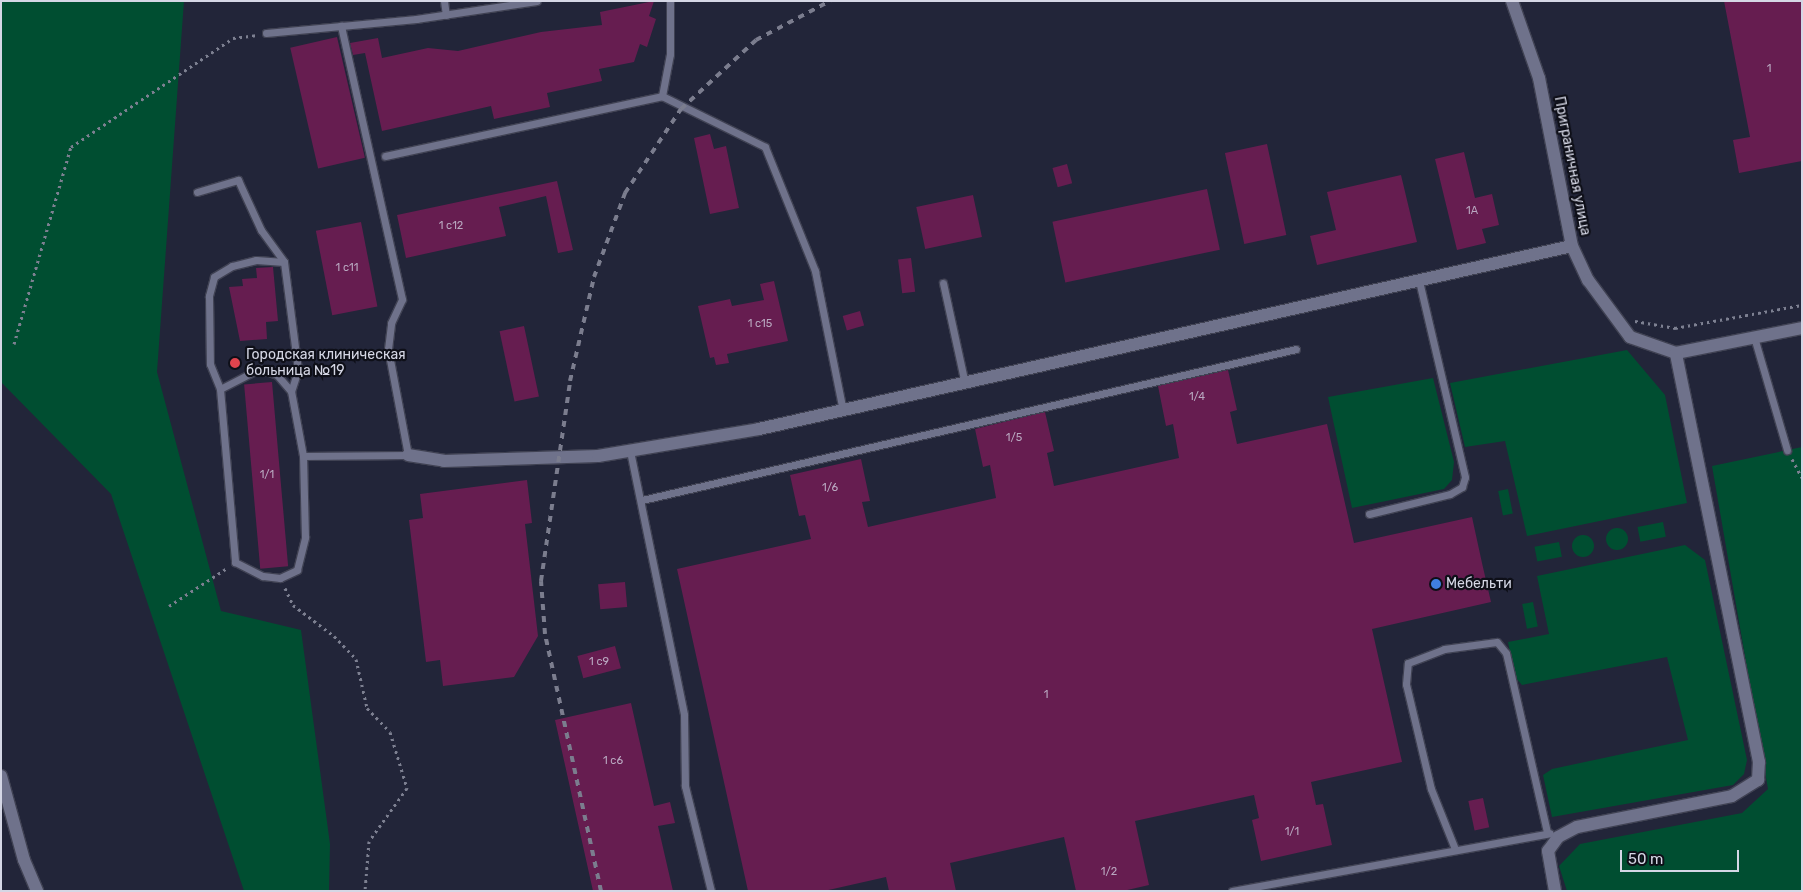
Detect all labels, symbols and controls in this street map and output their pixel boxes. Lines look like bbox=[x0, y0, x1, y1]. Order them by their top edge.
house number: 1 bbox=[1767, 62, 1771, 76]
street label: Приграничная улица bbox=[1550, 95, 1594, 237]
house number: 1А bbox=[1466, 204, 1478, 218]
house number: 1 с12 bbox=[439, 219, 463, 233]
house number: 1 с11 bbox=[336, 261, 358, 275]
house number: 1 с15 bbox=[748, 317, 772, 331]
place label: Городская клиническая больница №19 bbox=[246, 347, 406, 380]
marker: Городская клиническая больница №19 bbox=[228, 356, 242, 370]
house number: 1/4 bbox=[1189, 390, 1205, 404]
house number: 1/5 bbox=[1006, 431, 1022, 445]
house number: 1/1 bbox=[260, 468, 274, 482]
house number: 1/6 bbox=[822, 481, 838, 495]
place label: Мебельти bbox=[1446, 576, 1512, 592]
marker: Мебельти bbox=[1430, 578, 1442, 590]
house number: 1 с9 bbox=[589, 655, 609, 669]
house number: 1 bbox=[1044, 688, 1048, 702]
house number: 1 с6 bbox=[603, 754, 623, 768]
house number: 1/1 bbox=[1285, 825, 1299, 839]
scale bar bbox=[1623, 840, 1742, 872]
text: 50 m bbox=[1628, 850, 1663, 868]
house number: 1/2 bbox=[1101, 865, 1117, 879]

